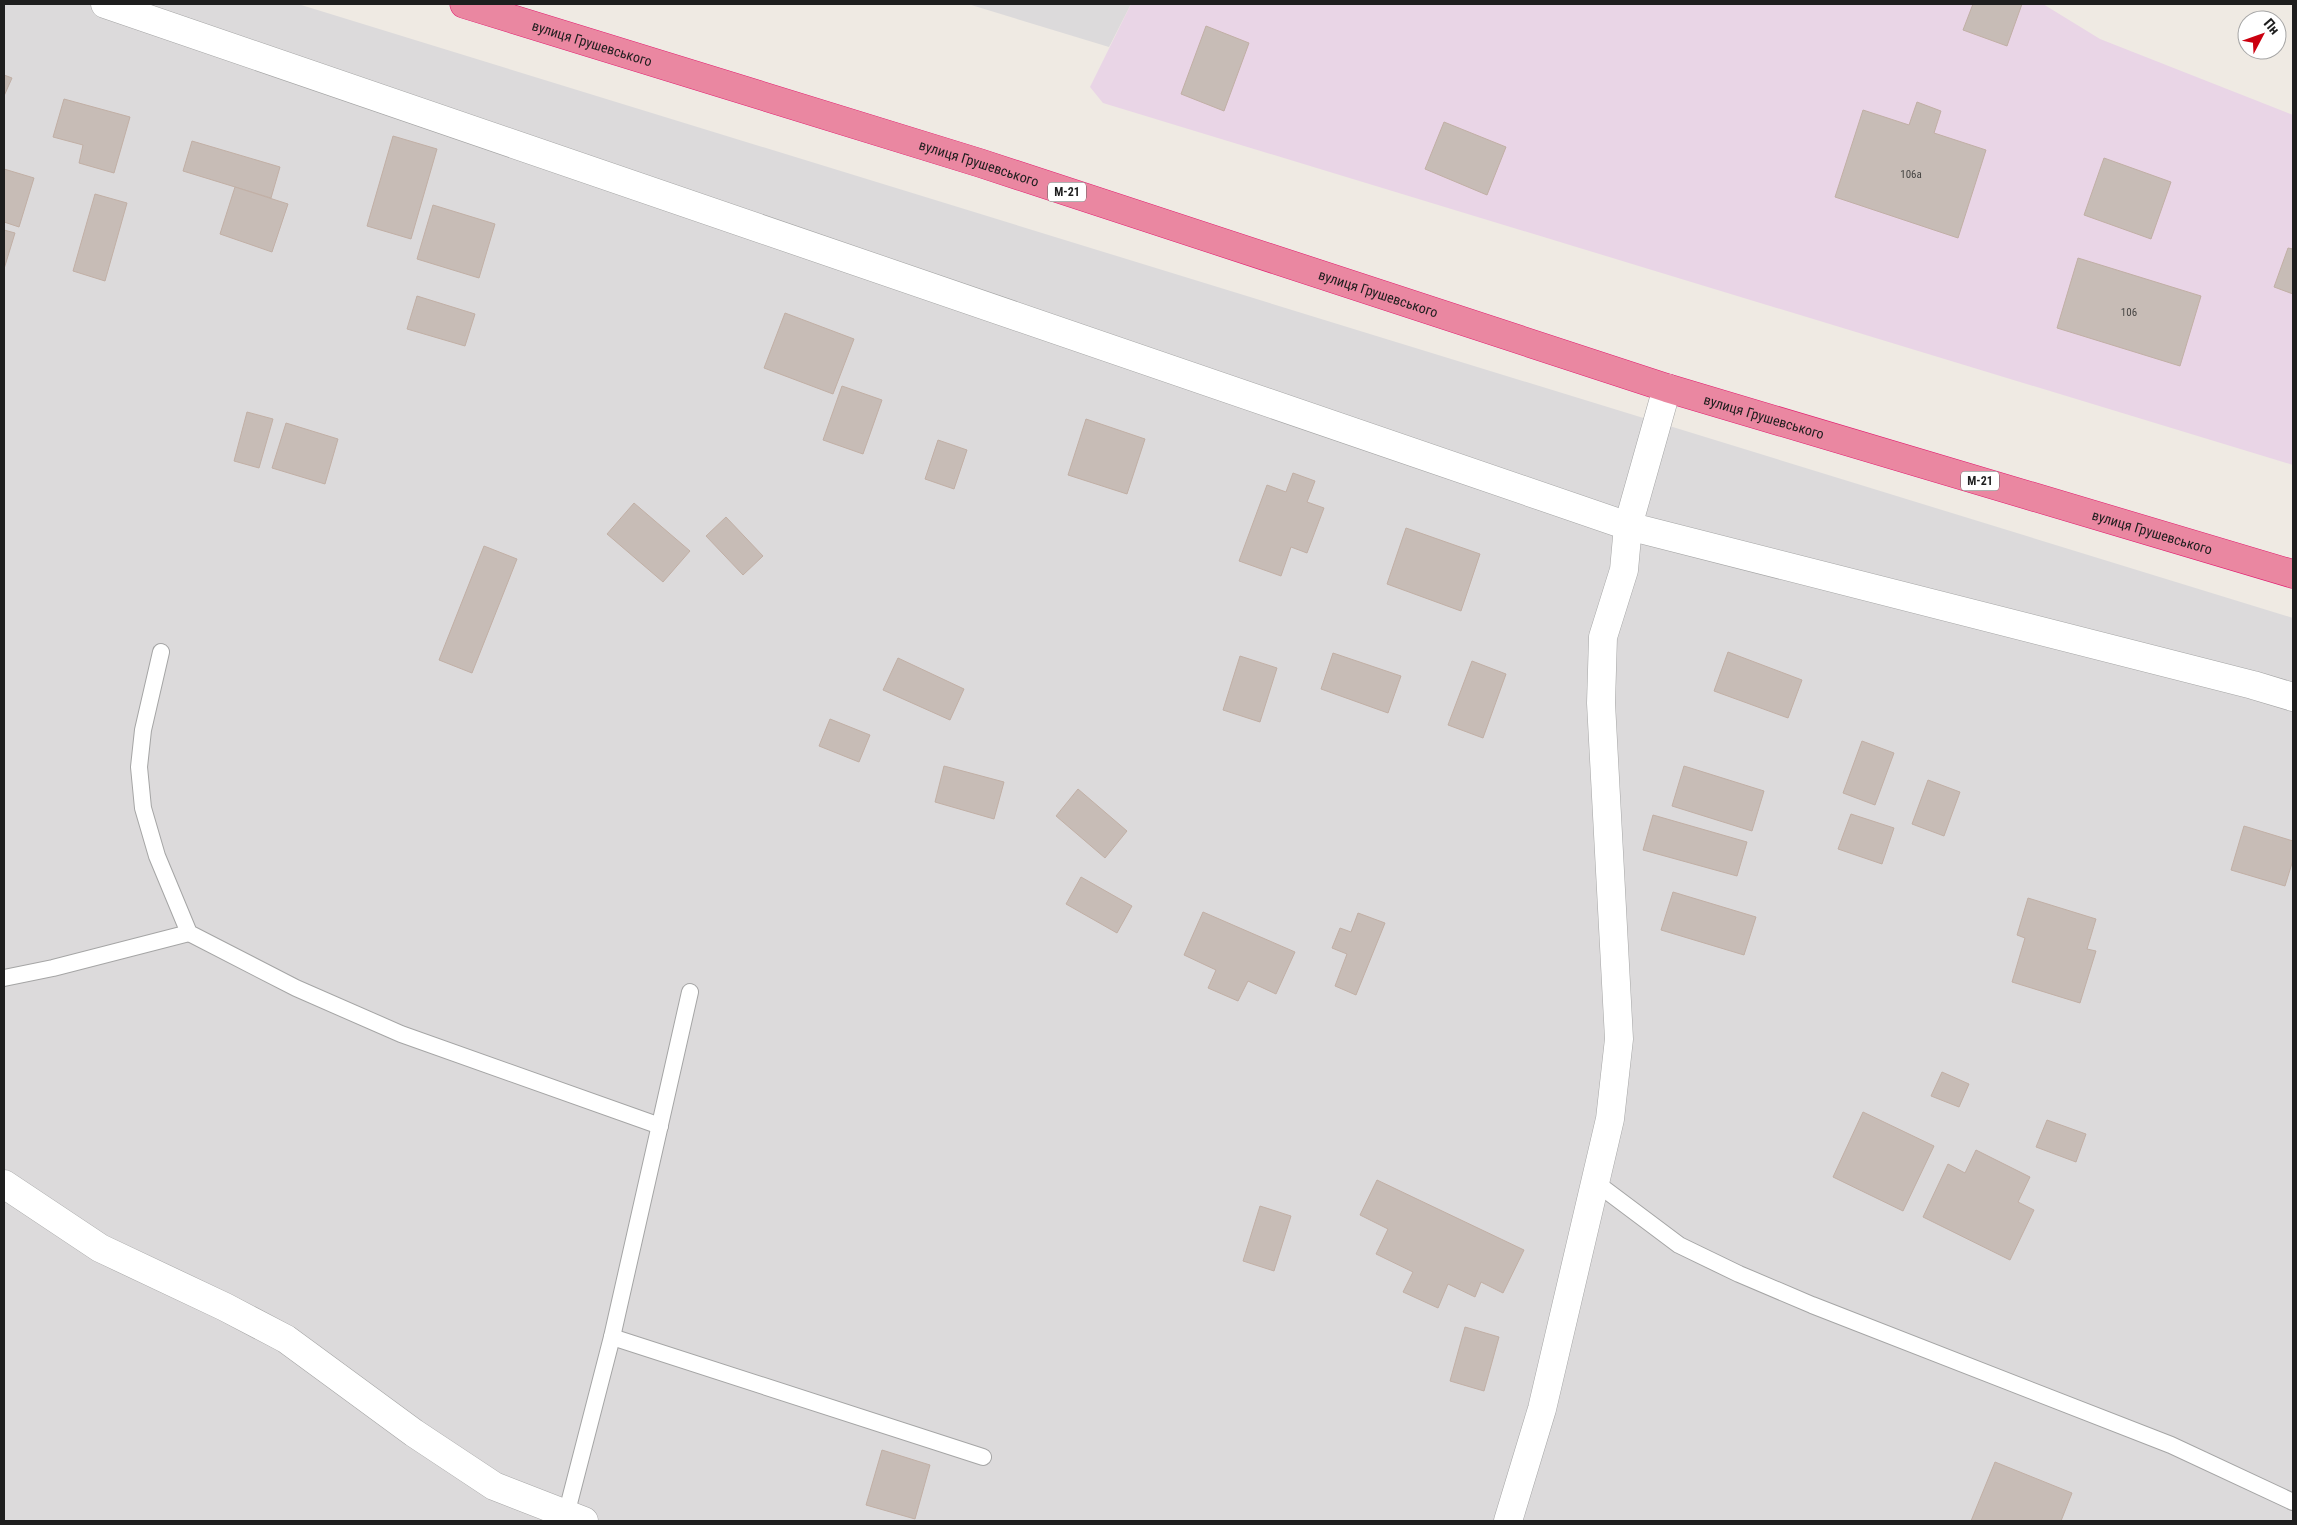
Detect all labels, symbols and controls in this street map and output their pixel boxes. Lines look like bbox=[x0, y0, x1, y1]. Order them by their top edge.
north arrow bbox=[2237, 10, 2287, 60]
text: Пн bbox=[2261, 15, 2283, 38]
street label: вулиця Грушевського bbox=[530, 17, 654, 69]
street label: вулиця Грушевського bbox=[917, 137, 1041, 190]
house number: 106а bbox=[1900, 168, 1922, 181]
road number: М-21 bbox=[1048, 182, 1086, 202]
street label: вулиця Грушевського bbox=[1316, 266, 1440, 320]
house number: 106 bbox=[2121, 306, 2137, 319]
street label: вулиця Грушевського bbox=[1702, 391, 1826, 442]
road number: М-21 bbox=[1961, 472, 1999, 491]
street label: вулиця Грушевського bbox=[2090, 507, 2214, 558]

